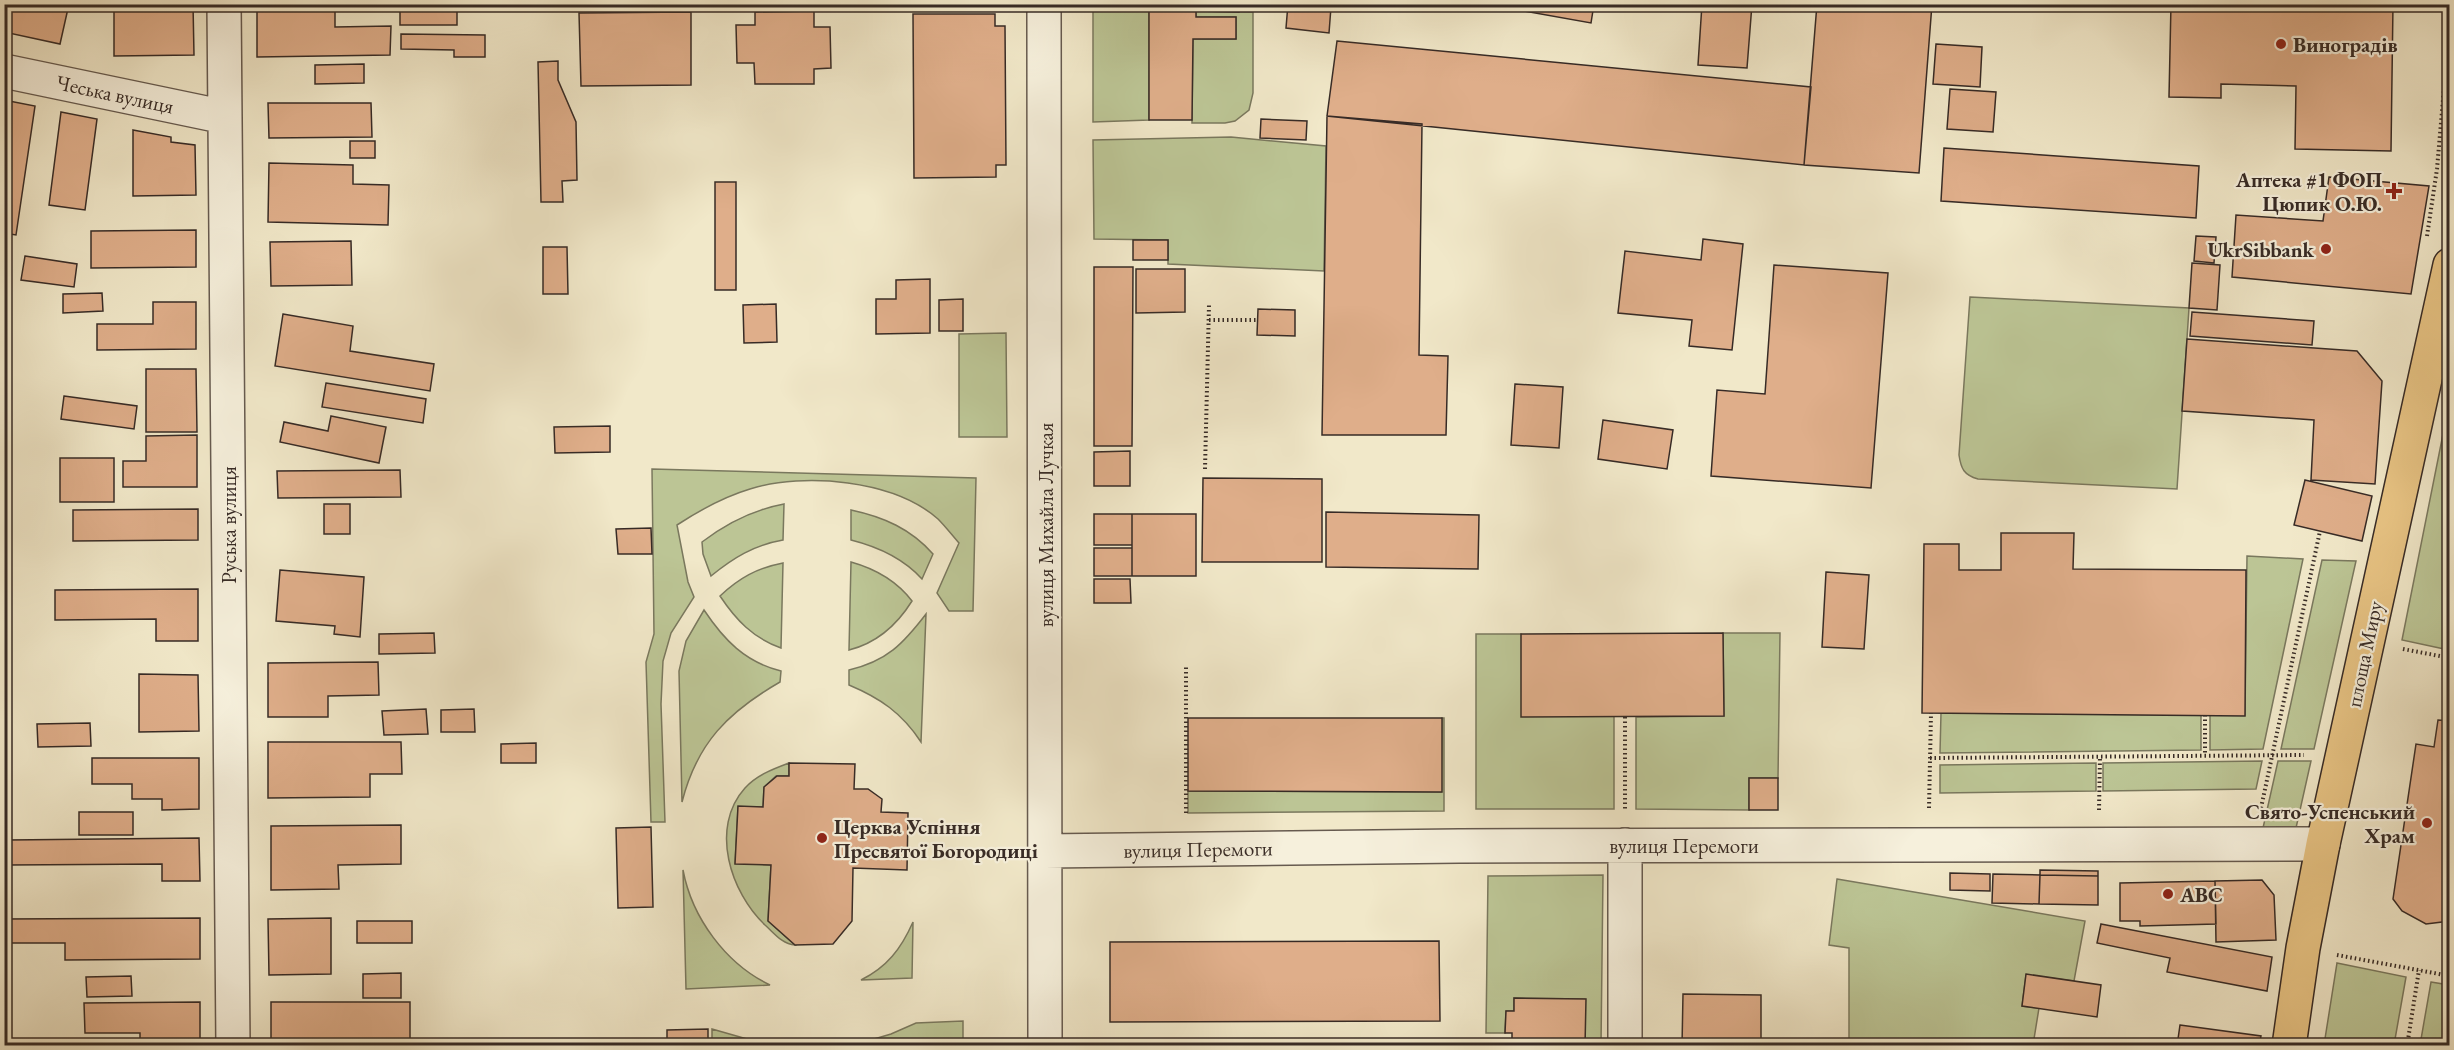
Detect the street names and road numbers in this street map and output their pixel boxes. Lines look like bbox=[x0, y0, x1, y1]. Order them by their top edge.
street label: Чеська вулиця bbox=[54, 68, 176, 120]
street label: вулиця Михайла Лучкая bbox=[1032, 423, 1059, 627]
street label: Руська вулиця bbox=[215, 466, 242, 584]
street label: площа Миру bbox=[2340, 598, 2389, 710]
street label: вулиця Перемоги bbox=[1609, 832, 1759, 859]
street label: вулиця Перемоги bbox=[1123, 834, 1273, 864]

